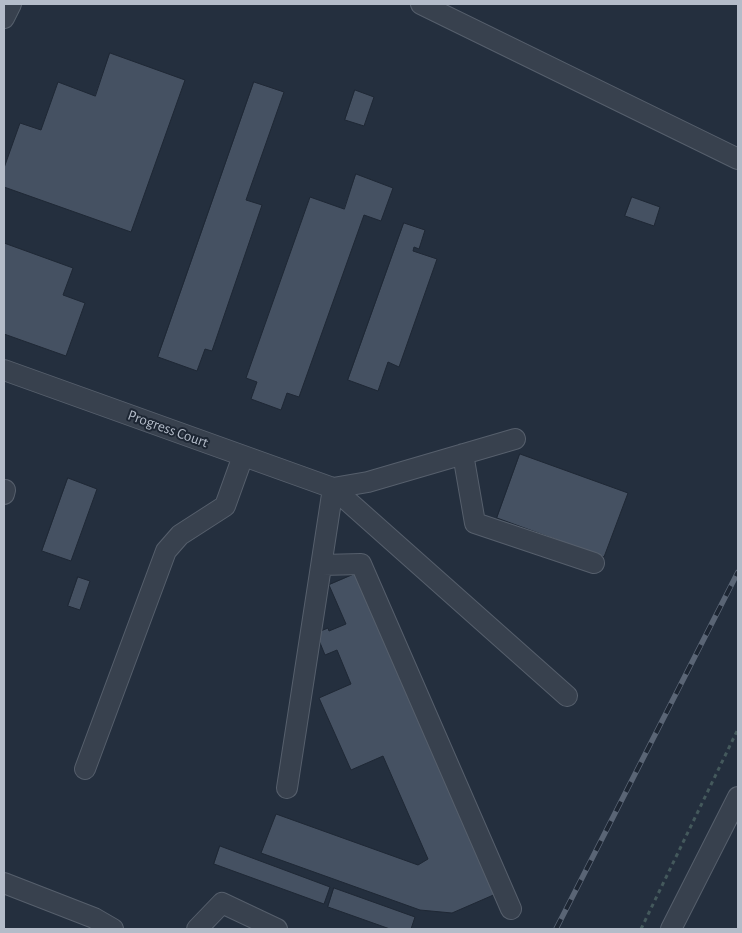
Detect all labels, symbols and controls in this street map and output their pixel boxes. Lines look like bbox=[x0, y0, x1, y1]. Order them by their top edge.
street label: Progress Court bbox=[125, 406, 211, 452]

